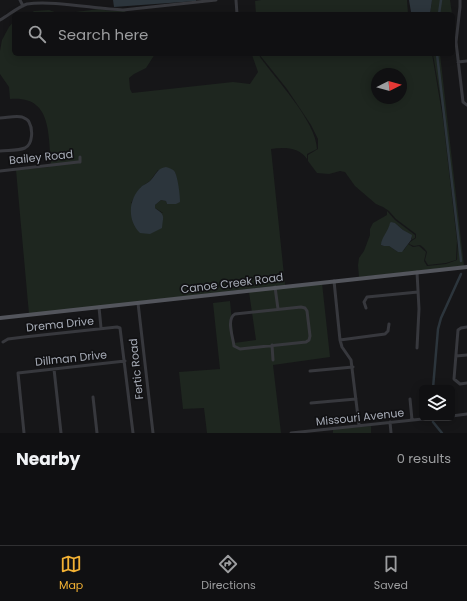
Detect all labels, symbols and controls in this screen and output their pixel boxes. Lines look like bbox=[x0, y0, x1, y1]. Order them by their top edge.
search box bbox=[12, 12, 455, 56]
icon: search bbox=[26, 23, 48, 45]
text: Search here bbox=[58, 24, 148, 45]
north arrow bbox=[371, 68, 407, 104]
street label: Bailey Road bbox=[8, 146, 74, 168]
street label: Canoe Creek Road bbox=[180, 269, 284, 297]
street label: Drema Drive bbox=[25, 312, 95, 336]
street label: Fertic Road bbox=[125, 338, 147, 400]
street label: Dillman Drive bbox=[34, 346, 108, 370]
map controls bbox=[419, 385, 455, 421]
button: layers bbox=[419, 385, 455, 421]
street label: Missouri Avenue bbox=[315, 404, 405, 430]
text: Nearby bbox=[16, 447, 80, 471]
text: 0 results bbox=[397, 449, 451, 468]
tab: Map bbox=[59, 553, 83, 594]
tab: Directions bbox=[201, 553, 256, 594]
tab: Saved bbox=[374, 553, 408, 594]

